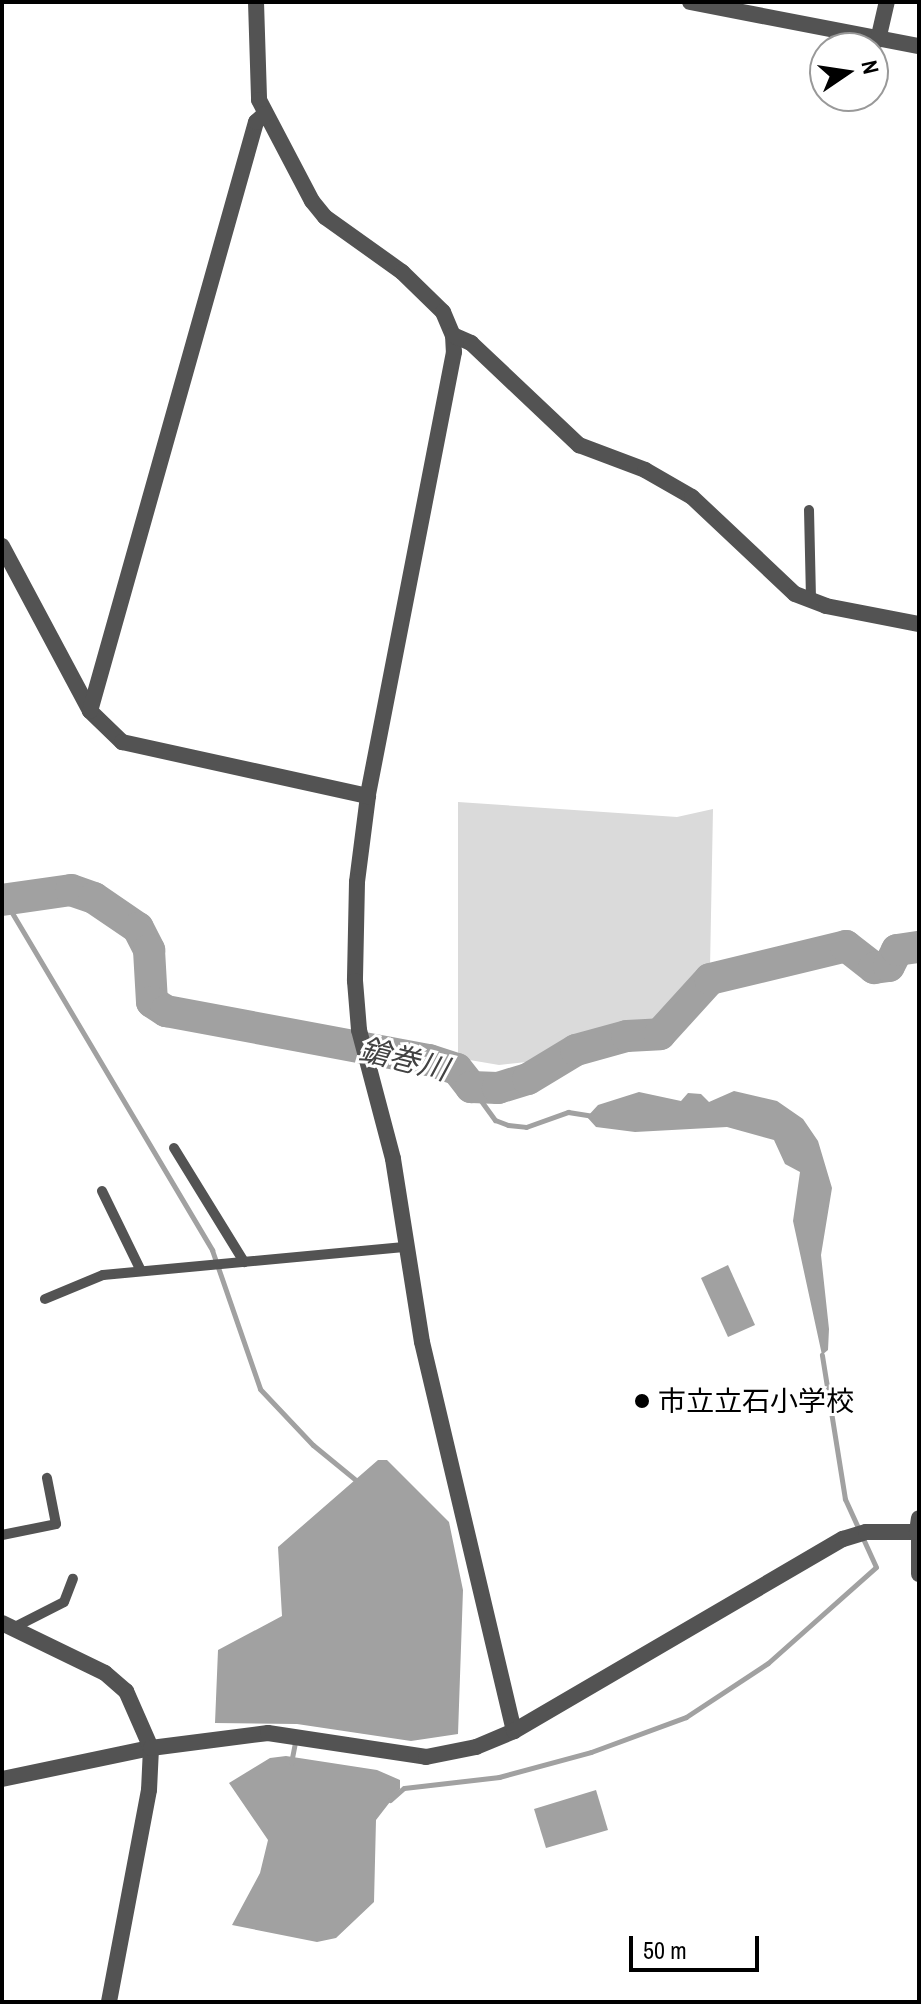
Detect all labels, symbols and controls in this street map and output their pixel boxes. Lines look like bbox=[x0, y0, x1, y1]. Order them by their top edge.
north arrow bbox=[809, 32, 889, 112]
text: N bbox=[854, 57, 887, 77]
water label: 鎗巻川 bbox=[356, 1031, 452, 1087]
place label: 市立立石小学校 bbox=[658, 1384, 854, 1418]
marker: 市立立石小学校 bbox=[633, 1392, 651, 1410]
scale bar bbox=[633, 1920, 763, 1970]
text: 50 m bbox=[643, 1934, 687, 1966]

